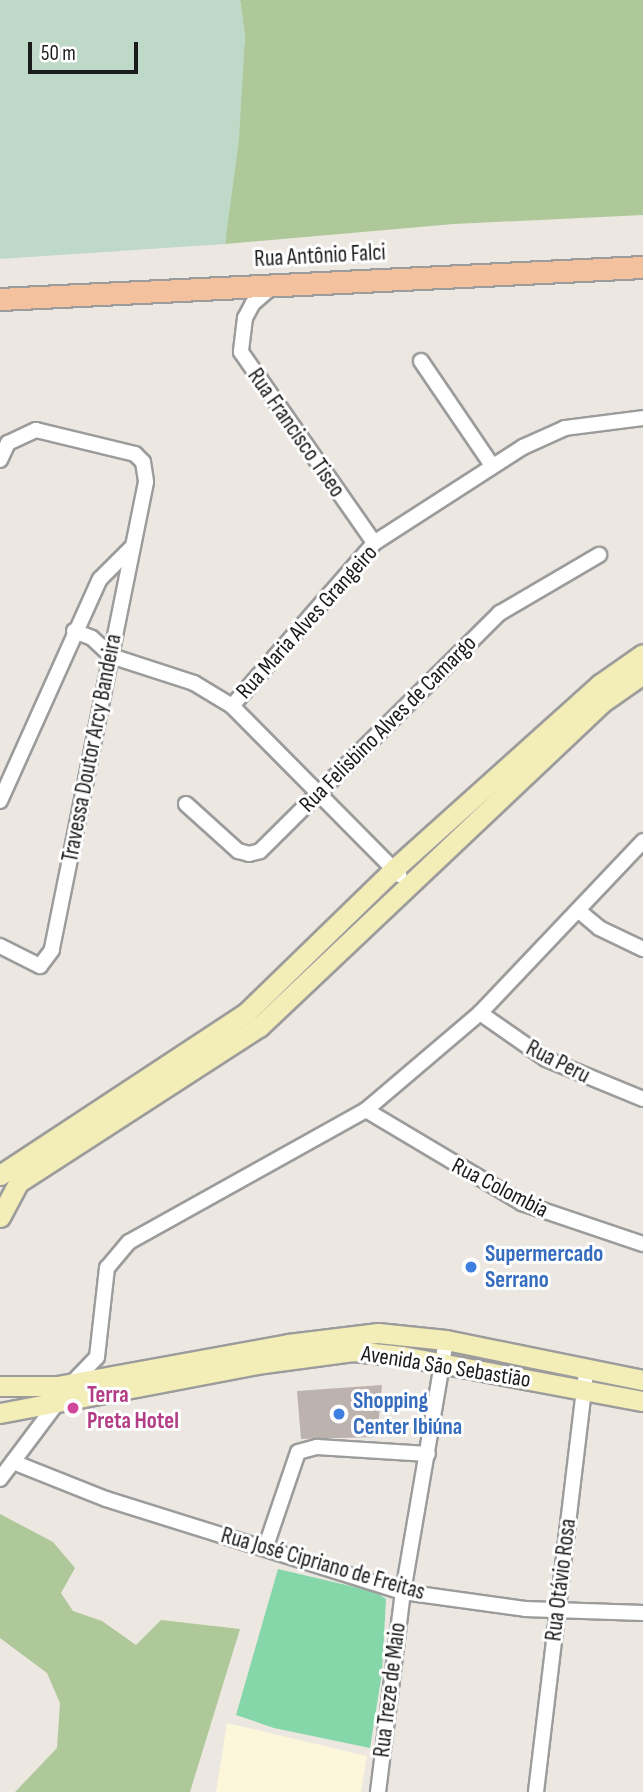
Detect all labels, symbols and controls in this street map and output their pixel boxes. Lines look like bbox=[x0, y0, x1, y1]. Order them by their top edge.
scale bar bbox=[32, 28, 142, 72]
text: 50 m bbox=[41, 41, 76, 66]
street label: Rua Antônio Falci bbox=[254, 239, 386, 273]
street label: Rua Francisco Tiseo bbox=[241, 363, 351, 503]
street label: Rua Maria Alves Grangeiro bbox=[231, 539, 383, 705]
street label: Rua Felisbino Alves de Camargo bbox=[294, 630, 482, 818]
street label: Travessa Doutor Arcy Bandeira bbox=[56, 632, 128, 864]
street label: Rua Peru bbox=[521, 1034, 595, 1090]
street label: Rua Colombia bbox=[447, 1152, 553, 1224]
place label: Supermercado Serrano bbox=[485, 1240, 603, 1294]
marker: Supermercado Serrano bbox=[463, 1259, 479, 1275]
street label: Avenida São Sebastião bbox=[359, 1340, 533, 1394]
place label: Terra Preta Hotel bbox=[87, 1381, 179, 1435]
place label: Shopping Center Ibiúna bbox=[353, 1387, 462, 1441]
marker: Terra Preta Hotel bbox=[65, 1400, 81, 1416]
marker: Shopping Center Ibiúna bbox=[331, 1406, 347, 1422]
street label: Rua Otávio Rosa bbox=[540, 1517, 582, 1643]
street label: Rua José Cipriano de Freitas bbox=[218, 1522, 428, 1606]
street label: Rua Treze de Maio bbox=[368, 1621, 412, 1759]

